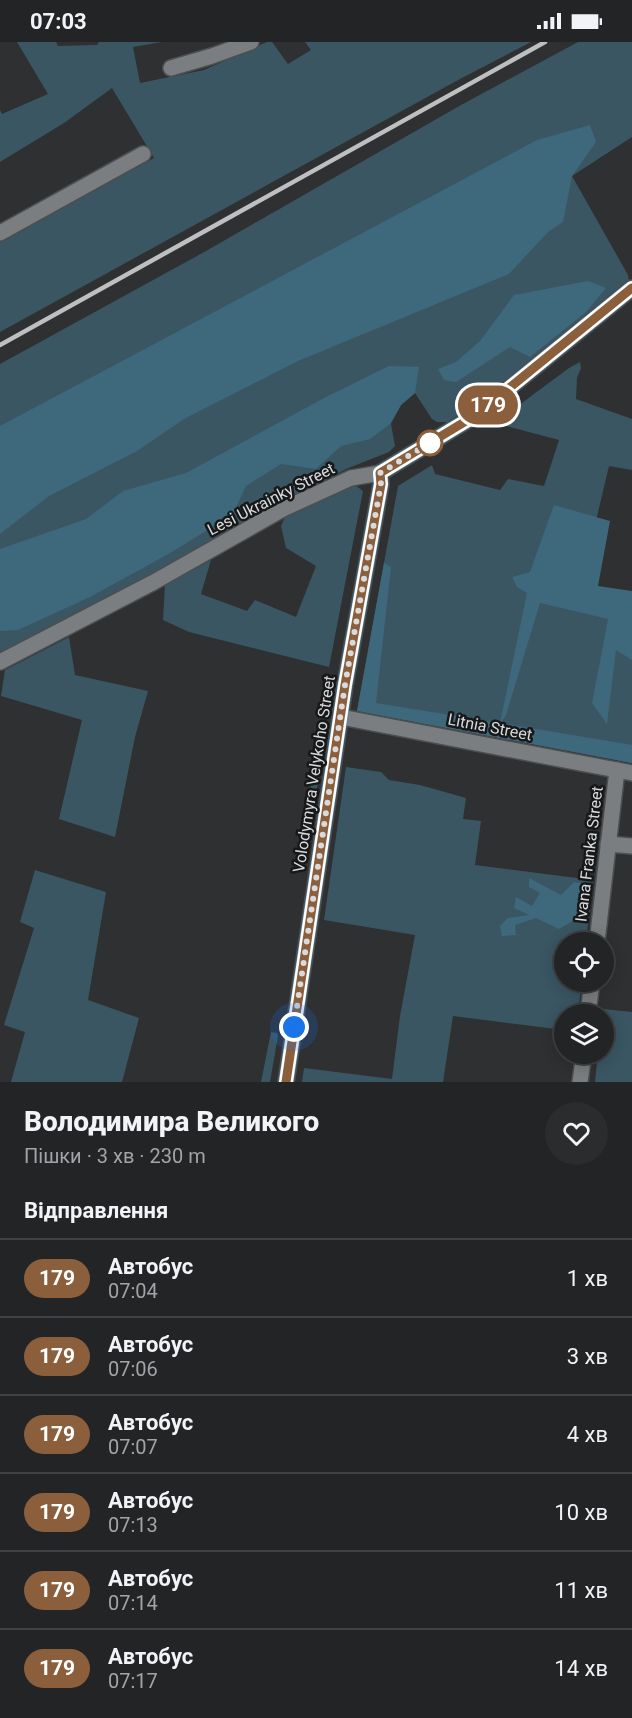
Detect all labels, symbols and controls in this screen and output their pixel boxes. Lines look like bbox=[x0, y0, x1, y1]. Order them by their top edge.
text: 07:03 bbox=[30, 9, 87, 34]
line badge: 179 bbox=[454, 386, 522, 424]
text: 179 bbox=[470, 393, 506, 417]
unlabelled marker bbox=[417, 430, 443, 456]
street label: Lesi Ukrainky Street bbox=[204, 459, 338, 539]
street label: Volodymyra Velykoho Street bbox=[289, 674, 339, 874]
street label: Litnia Street bbox=[446, 710, 534, 744]
street label: Ivana Franka Street bbox=[571, 785, 607, 923]
map controls bbox=[554, 932, 614, 1064]
button: locate bbox=[554, 932, 614, 992]
button: layers bbox=[554, 1004, 614, 1064]
your location bbox=[279, 1012, 309, 1042]
button: heart bbox=[545, 1102, 608, 1165]
text: Володимира Великого bbox=[24, 1105, 319, 1138]
text: Пішки · 3 хв · 230 m bbox=[24, 1144, 206, 1168]
text: Відправлення bbox=[24, 1198, 168, 1223]
text: Автобус bbox=[108, 1254, 193, 1279]
text: 179 bbox=[39, 1266, 75, 1290]
text: 1 хв bbox=[567, 1266, 608, 1291]
text: 07:04 bbox=[108, 1279, 158, 1303]
text: Автобус bbox=[108, 1332, 193, 1357]
text: 179 bbox=[39, 1344, 75, 1368]
text: 3 хв bbox=[567, 1344, 608, 1369]
text: 07:06 bbox=[108, 1357, 158, 1381]
text: Автобус bbox=[108, 1410, 193, 1435]
text: 179 bbox=[39, 1422, 75, 1446]
text: 4 хв bbox=[567, 1422, 608, 1447]
text: 07:07 bbox=[108, 1435, 158, 1459]
text: Автобус bbox=[108, 1488, 193, 1513]
text: 179 bbox=[39, 1500, 75, 1524]
text: 10 хв bbox=[554, 1500, 608, 1525]
text: 07:13 bbox=[108, 1513, 158, 1537]
text: Автобус bbox=[108, 1566, 193, 1591]
text: 179 bbox=[39, 1578, 75, 1602]
text: 11 хв bbox=[554, 1578, 608, 1603]
text: 07:14 bbox=[108, 1591, 158, 1615]
text: Автобус bbox=[108, 1644, 193, 1669]
text: 179 bbox=[39, 1656, 75, 1680]
text: 14 хв bbox=[554, 1656, 608, 1681]
text: 07:17 bbox=[108, 1669, 158, 1693]

